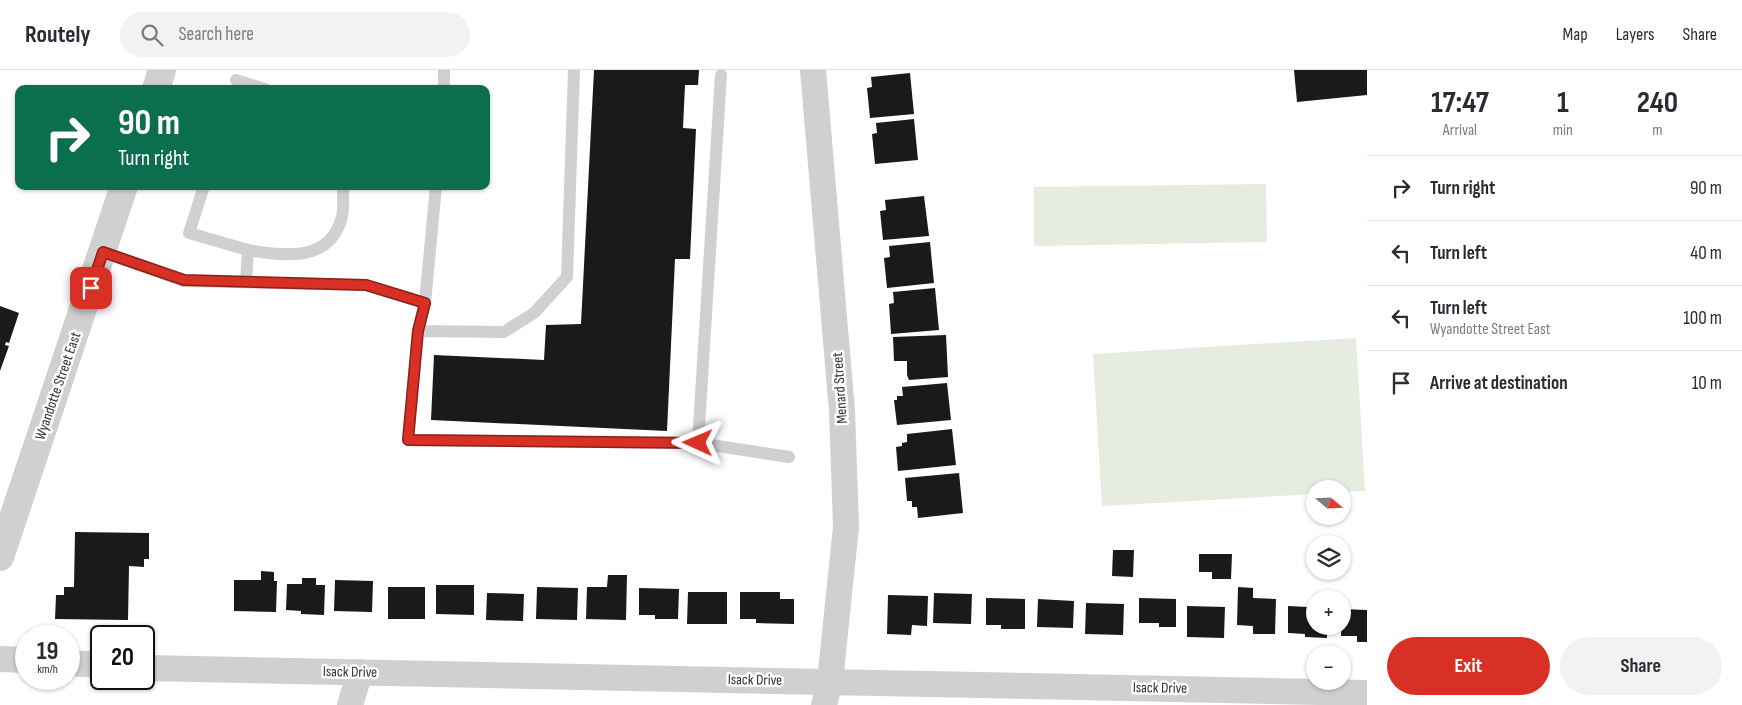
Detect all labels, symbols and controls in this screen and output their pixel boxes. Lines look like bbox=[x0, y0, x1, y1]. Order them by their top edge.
search box bbox=[120, 12, 470, 57]
text: Routely bbox=[25, 20, 90, 49]
icon: search bbox=[138, 21, 166, 49]
text: Search here bbox=[178, 23, 254, 46]
text: Map bbox=[1563, 24, 1588, 45]
text: Layers bbox=[1616, 24, 1655, 45]
text: Share bbox=[1683, 24, 1717, 45]
text: 17:47 bbox=[1431, 85, 1489, 121]
text: 1 bbox=[1557, 85, 1569, 121]
text: 240 bbox=[1637, 85, 1678, 121]
text: 90 m bbox=[118, 102, 180, 145]
icon: right bbox=[35, 105, 100, 170]
text: Arrival bbox=[1443, 121, 1477, 140]
text: min bbox=[1553, 121, 1573, 140]
text: m bbox=[1652, 121, 1663, 140]
text: Turn right bbox=[118, 145, 189, 172]
icon: right bbox=[1387, 174, 1415, 202]
text: Turn right bbox=[1430, 177, 1495, 200]
text: 90 m bbox=[1690, 177, 1722, 200]
icon: left bbox=[1387, 239, 1415, 267]
text: Turn left bbox=[1430, 242, 1487, 265]
text: 40 m bbox=[1690, 242, 1722, 265]
pin bbox=[70, 267, 112, 309]
icon: arrive bbox=[77, 274, 105, 302]
text: Turn left bbox=[1430, 297, 1487, 320]
icon: left bbox=[1387, 304, 1415, 332]
text: 100 m bbox=[1683, 307, 1722, 330]
text: Wyandotte Street East bbox=[1430, 320, 1551, 339]
street label: Wyandotte Street East bbox=[31, 329, 86, 443]
street label: Menard Street bbox=[828, 351, 852, 424]
icon: arrive bbox=[1387, 369, 1415, 397]
text: Arrive at destination bbox=[1430, 372, 1568, 395]
text: 10 m bbox=[1692, 372, 1722, 395]
position arrow bbox=[671, 416, 723, 468]
north arrow bbox=[1306, 480, 1351, 525]
map controls bbox=[1306, 480, 1351, 690]
button: layers bbox=[1306, 535, 1351, 580]
button: + bbox=[1306, 590, 1351, 635]
speed limit sign: 20 bbox=[90, 625, 155, 690]
text: 19 bbox=[37, 636, 58, 667]
button: Exit bbox=[1387, 637, 1550, 695]
button: Share bbox=[1560, 637, 1722, 695]
button: − bbox=[1306, 645, 1351, 690]
text: km/h bbox=[37, 662, 58, 677]
street label: Isack Drive bbox=[323, 662, 377, 682]
street label: Isack Drive bbox=[728, 670, 782, 690]
street label: Isack Drive bbox=[1133, 678, 1187, 698]

